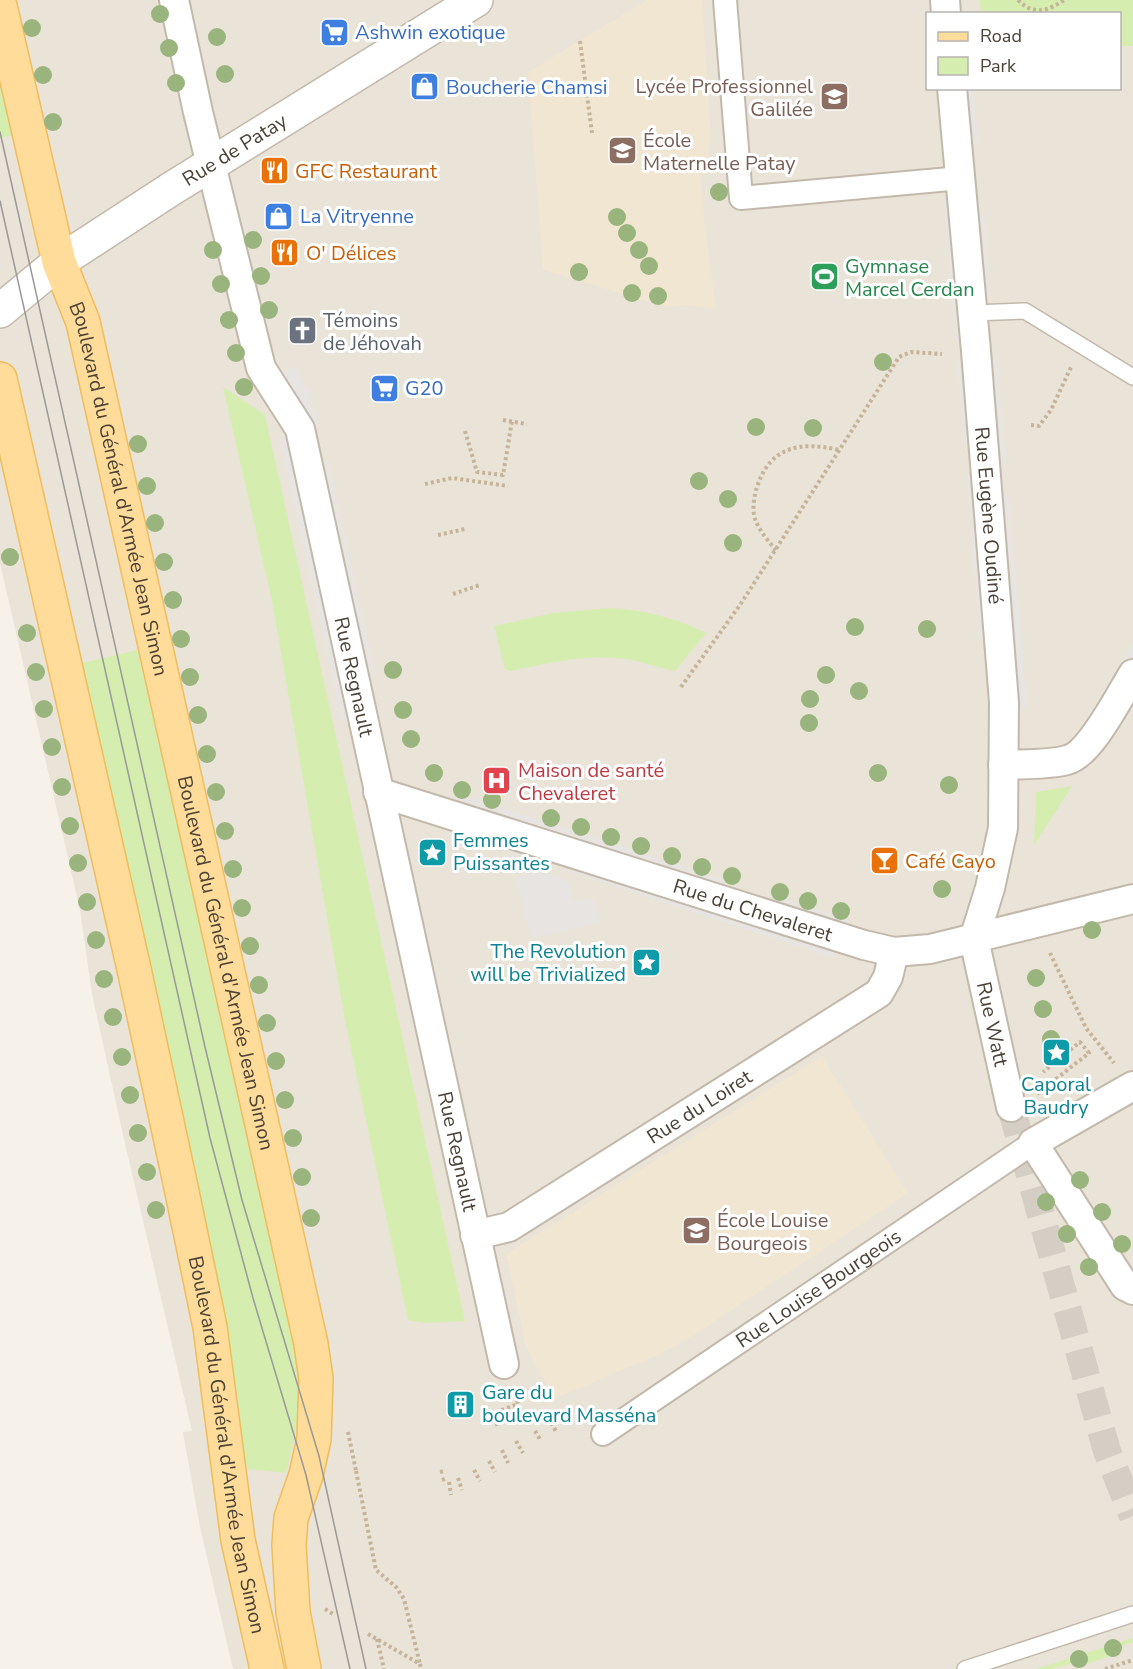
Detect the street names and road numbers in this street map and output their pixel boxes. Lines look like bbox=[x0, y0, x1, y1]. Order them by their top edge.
street label: Rue de Patay bbox=[177, 107, 293, 193]
street label: Boulevard du Général d'Armée Jean Simon bbox=[62, 298, 175, 679]
street label: Rue Eugène Oudiné bbox=[968, 426, 1009, 605]
street label: Rue Regnault bbox=[327, 614, 380, 740]
street label: Boulevard du Général d'Armée Jean Simon bbox=[171, 773, 280, 1153]
street label: Rue du Chevaleret bbox=[670, 873, 837, 949]
street label: Rue Watt bbox=[970, 979, 1015, 1070]
street label: Rue du Loiret bbox=[642, 1063, 758, 1151]
street label: Rue Regnault bbox=[431, 1089, 484, 1215]
street label: Rue Louise Bourgeois bbox=[731, 1223, 907, 1354]
street label: Boulevard du Général d'Armée Jean Simon bbox=[182, 1253, 272, 1636]

